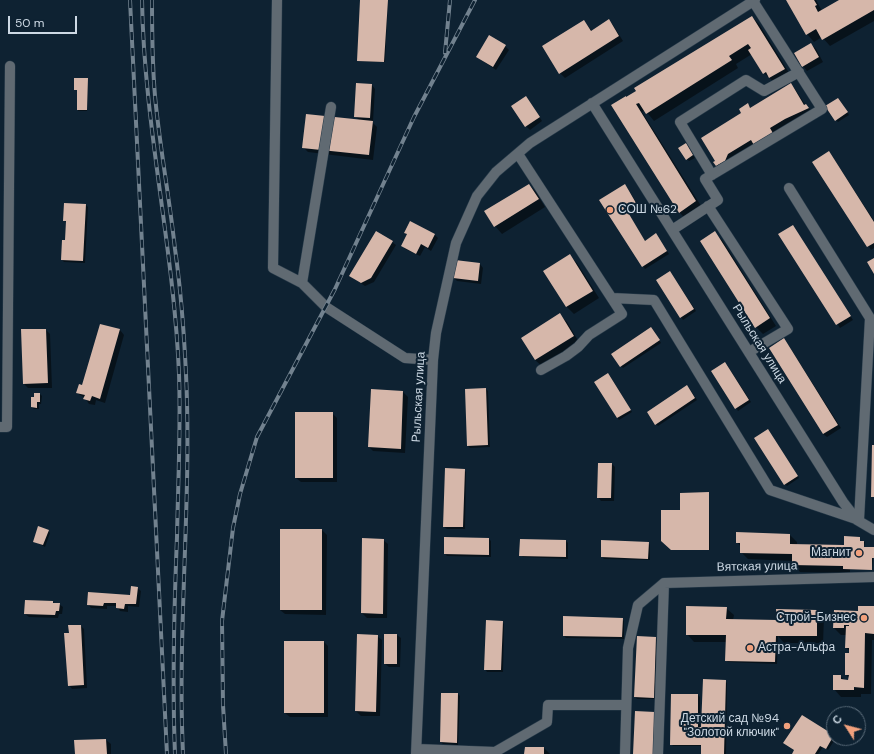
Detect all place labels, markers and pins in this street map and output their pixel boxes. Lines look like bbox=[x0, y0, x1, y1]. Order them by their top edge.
place label: СОШ №62 bbox=[618, 203, 677, 217]
marker: СОШ №62 bbox=[605, 205, 615, 215]
place label: Магнит bbox=[811, 546, 851, 560]
marker: Магнит bbox=[854, 548, 864, 558]
place label: Строй-Бизнес bbox=[776, 611, 856, 625]
marker: Строй-Бизнес bbox=[859, 613, 869, 623]
place label: Астра-Альфа bbox=[758, 641, 835, 655]
marker: Астра-Альфа bbox=[745, 643, 755, 653]
place label: Детский сад №94 "Золотой ключик" bbox=[681, 712, 779, 740]
marker: Детский сад №94 "Золотой ключик" bbox=[782, 721, 792, 731]

